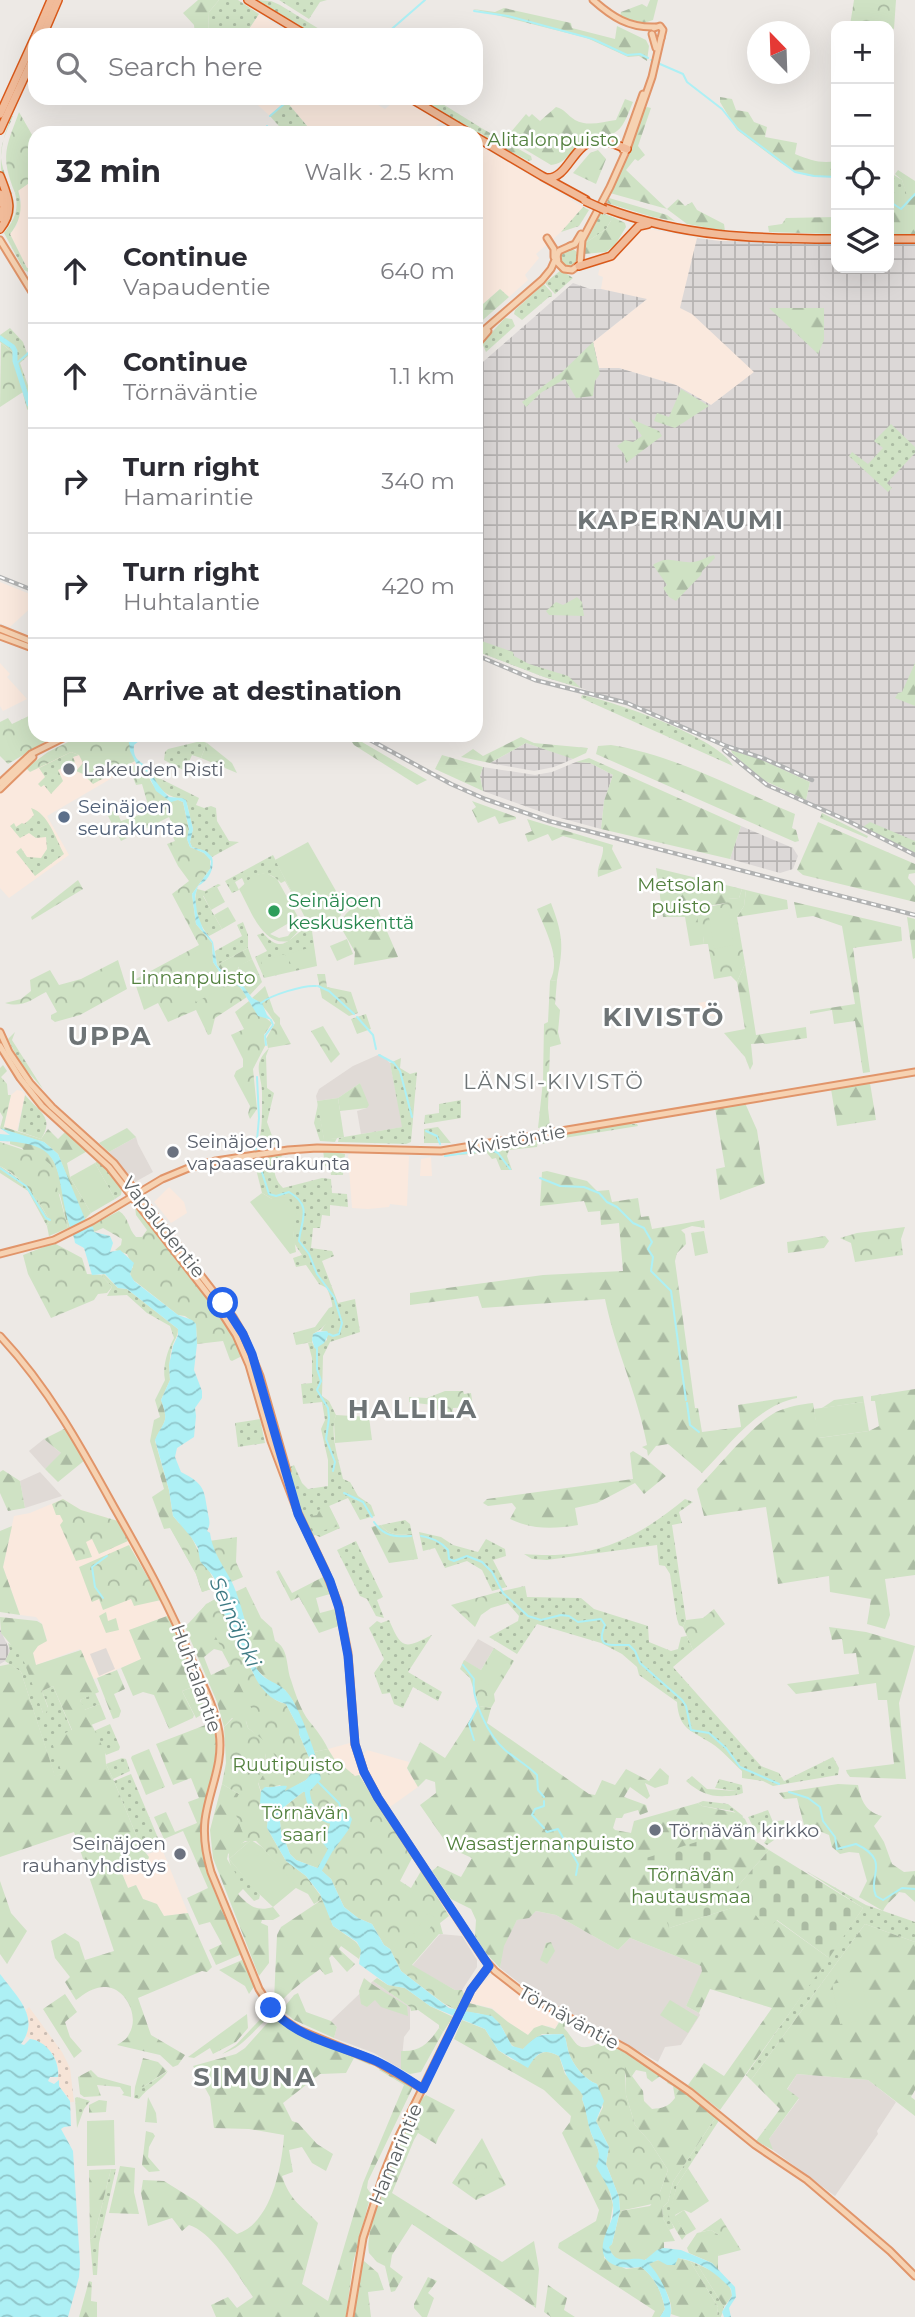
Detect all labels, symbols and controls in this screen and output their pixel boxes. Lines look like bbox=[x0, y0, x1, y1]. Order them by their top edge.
north arrow bbox=[747, 21, 810, 84]
map controls bbox=[831, 21, 894, 273]
button: + bbox=[831, 21, 894, 84]
search box bbox=[28, 28, 483, 105]
icon: search bbox=[52, 48, 90, 86]
text: Search here bbox=[108, 51, 263, 83]
button: − bbox=[831, 84, 894, 147]
park label: Alitalonpuisto bbox=[487, 128, 619, 151]
button: locate bbox=[831, 147, 894, 210]
text: 32 min bbox=[56, 153, 161, 190]
text: Walk · 2.5 km bbox=[304, 158, 455, 186]
button: layers bbox=[831, 210, 894, 273]
text: Continue bbox=[123, 241, 248, 273]
icon: ahead bbox=[56, 252, 94, 290]
text: 640 m bbox=[380, 257, 455, 285]
text: Vapaudentie bbox=[123, 273, 270, 301]
text: Continue bbox=[123, 346, 248, 378]
icon: ahead bbox=[56, 357, 94, 395]
text: 1.1 km bbox=[390, 362, 455, 390]
text: Törnäväntie bbox=[123, 378, 258, 406]
text: Turn right bbox=[123, 451, 259, 483]
icon: right bbox=[56, 462, 94, 500]
text: 340 m bbox=[381, 467, 455, 495]
text: Hamarintie bbox=[123, 483, 253, 511]
district label: KAPERNAUMI bbox=[577, 504, 785, 536]
text: Turn right bbox=[123, 556, 259, 588]
icon: right bbox=[56, 567, 94, 605]
text: 420 m bbox=[381, 572, 455, 600]
text: Huhtalantie bbox=[123, 588, 260, 616]
icon: arrive bbox=[56, 672, 94, 710]
text: Arrive at destination bbox=[123, 675, 402, 707]
place label: Lakeuden Risti bbox=[83, 758, 224, 781]
marker: Lakeuden Risti bbox=[61, 761, 77, 777]
place label: Seinäjoen seurakunta bbox=[78, 795, 185, 840]
marker: Seinäjoen seurakunta bbox=[56, 809, 72, 825]
park label: Metsolan puisto bbox=[637, 873, 725, 918]
place label: Seinäjoen keskuskenttä bbox=[288, 889, 414, 934]
marker: Seinäjoen keskuskenttä bbox=[266, 903, 282, 919]
park label: Linnanpuisto bbox=[130, 966, 256, 989]
district label: KIVISTÖ bbox=[603, 1001, 726, 1033]
district label: UPPA bbox=[67, 1020, 153, 1052]
district label: LÄNSI-KIVISTÖ bbox=[463, 1069, 645, 1094]
street label: Kivistöntie bbox=[465, 1120, 567, 1159]
place label: Seinäjoen vapaaseurakunta bbox=[187, 1130, 350, 1175]
marker: Seinäjoen vapaaseurakunta bbox=[165, 1144, 181, 1160]
street label: Vapaudentie bbox=[117, 1172, 210, 1282]
route start bbox=[207, 1287, 238, 1318]
district label: HALLILA bbox=[348, 1393, 478, 1425]
water label: Seinäjoki bbox=[204, 1573, 267, 1671]
street label: Huhtalantie bbox=[166, 1621, 227, 1735]
park label: Ruutipuisto bbox=[232, 1753, 344, 1776]
park label: Törnävän saari bbox=[261, 1801, 349, 1846]
place label: Törnävän kirkko bbox=[669, 1819, 819, 1842]
marker: Törnävän kirkko bbox=[647, 1822, 663, 1838]
place label: Seinäjoen rauhanyhdistys bbox=[22, 1832, 166, 1877]
park label: Wasastjernanpuisto bbox=[445, 1832, 635, 1855]
marker: Seinäjoen rauhanyhdistys bbox=[172, 1846, 188, 1862]
park label: Törnävän hautausmaa bbox=[631, 1863, 751, 1908]
street label: Törnäväntie bbox=[514, 1980, 623, 2055]
route end bbox=[255, 1992, 286, 2023]
district label: SIMUNA bbox=[193, 2061, 317, 2093]
street label: Hamarintie bbox=[364, 2100, 427, 2208]

